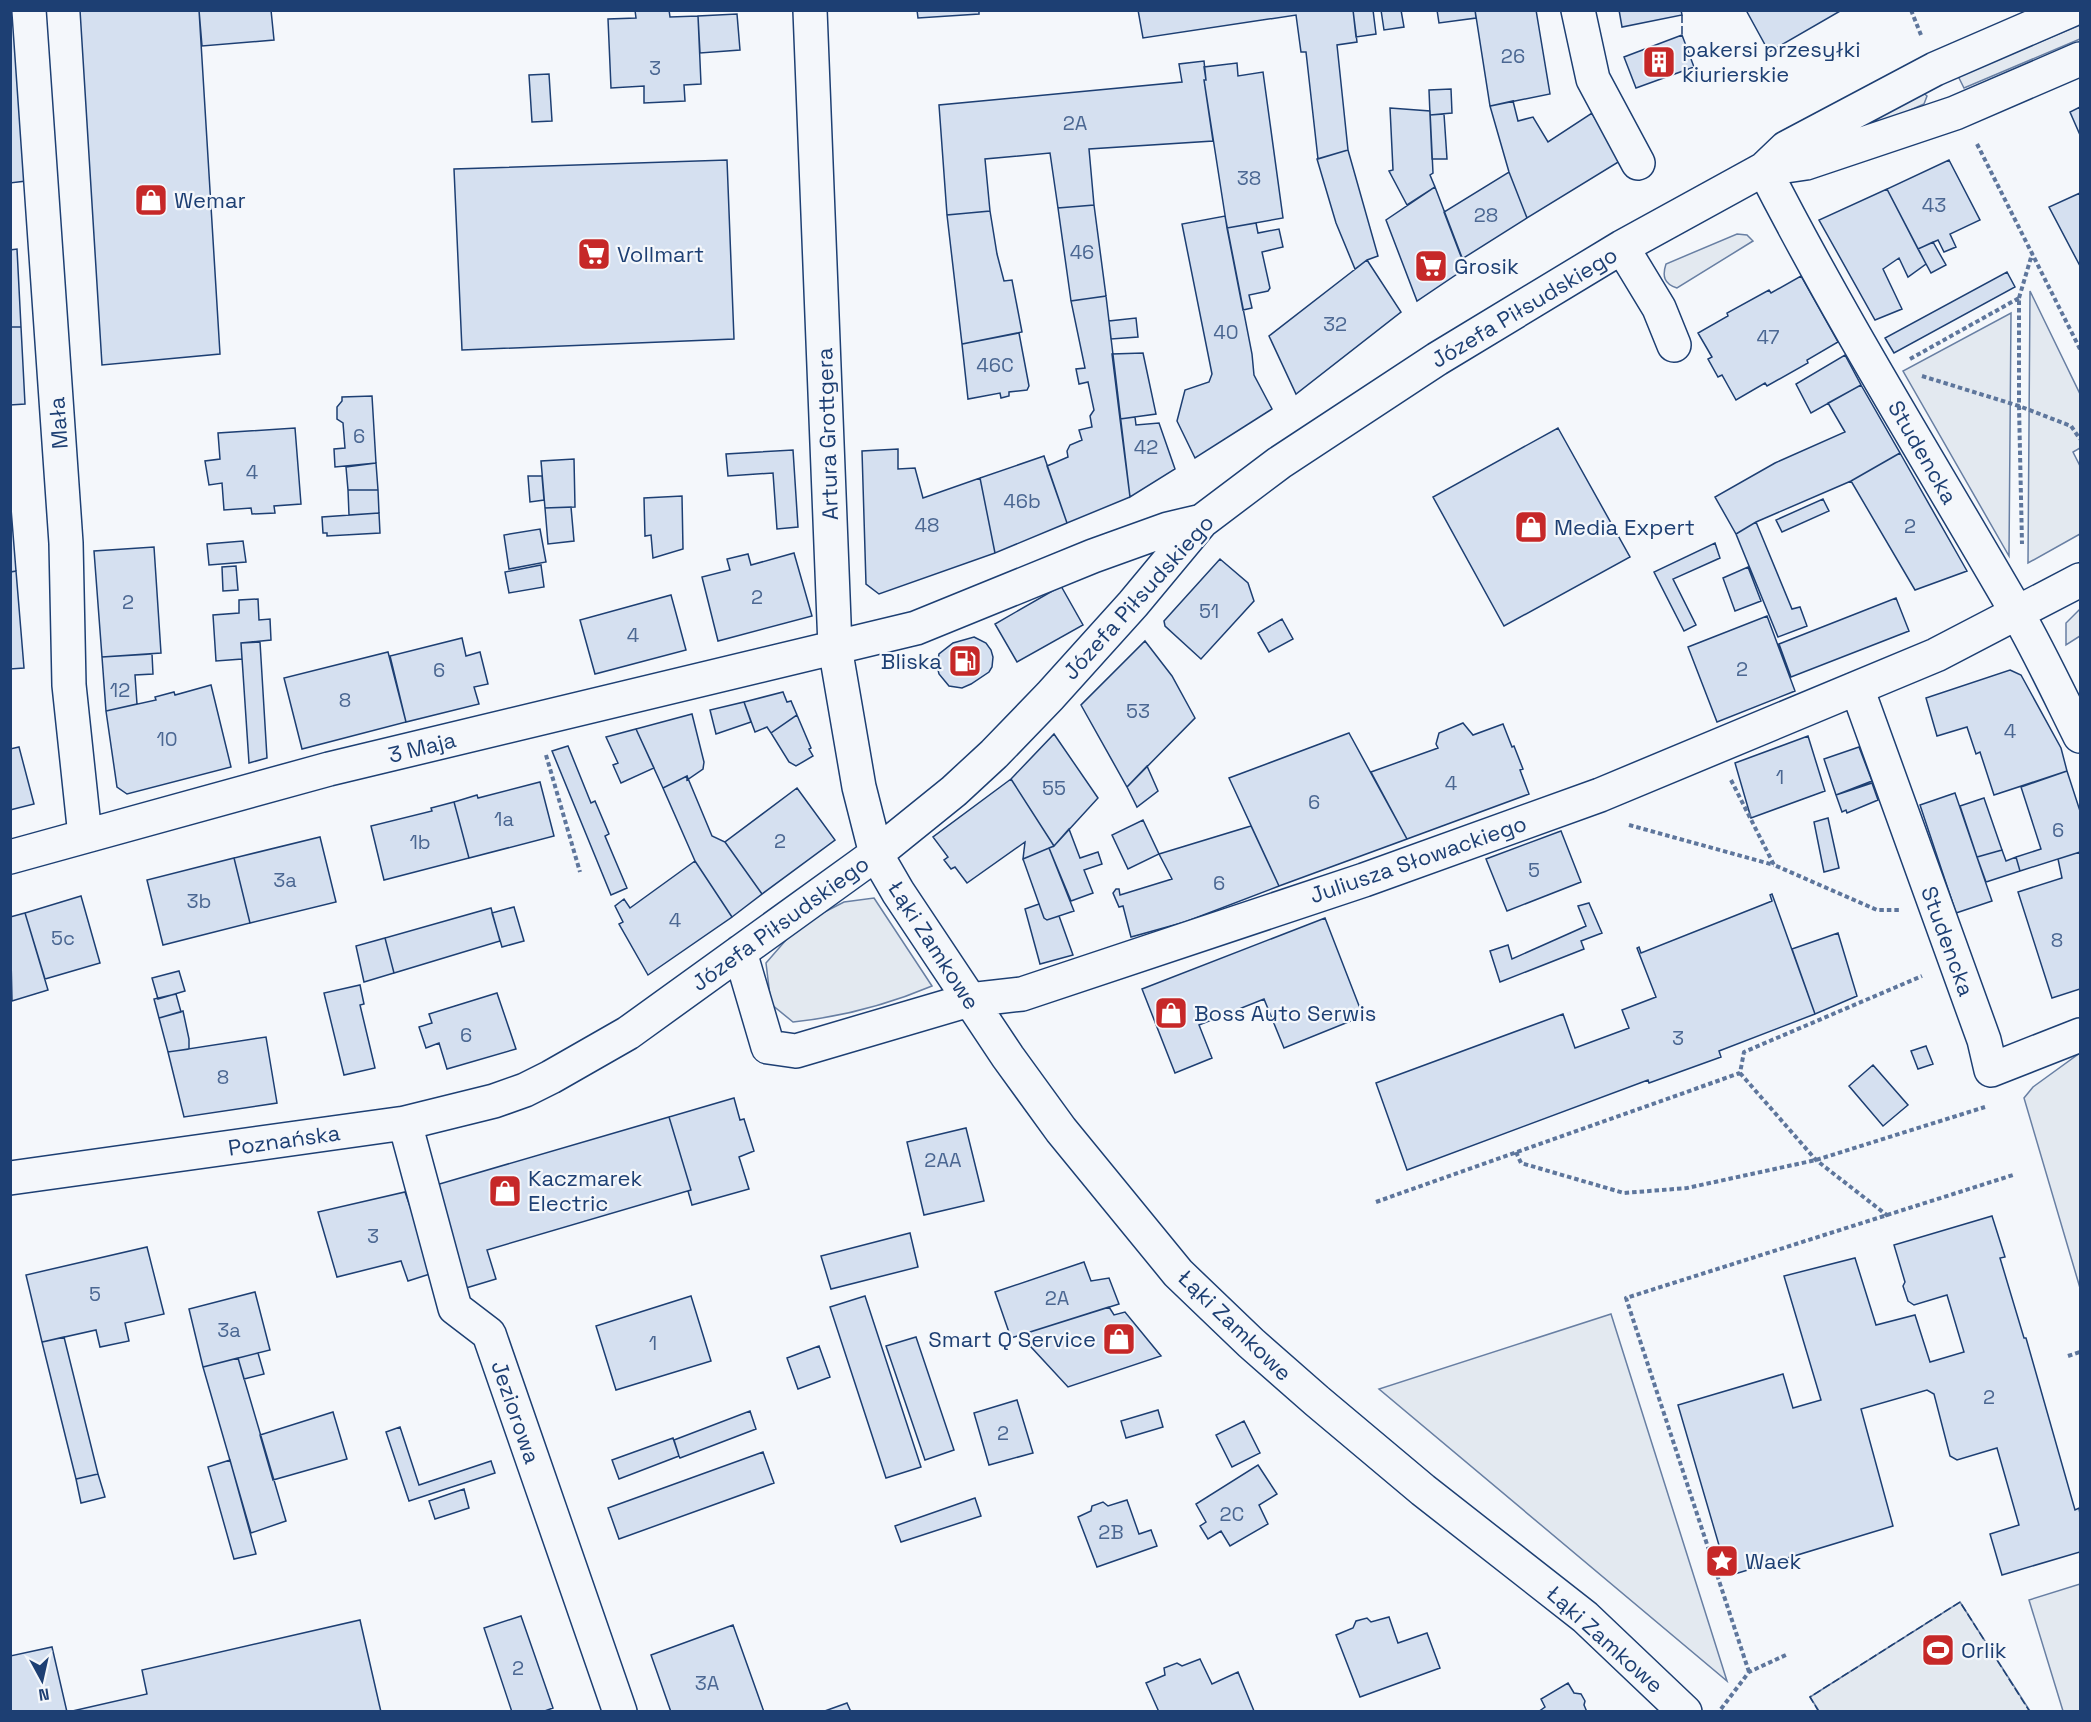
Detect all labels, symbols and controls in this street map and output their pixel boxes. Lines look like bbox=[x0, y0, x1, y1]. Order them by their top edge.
place label: pakersi przesyłki kiurierskie bbox=[1682, 35, 1861, 88]
house number: 26 bbox=[1501, 43, 1525, 69]
building icon: pakersi przesyłki kiurierskie bbox=[1641, 44, 1677, 80]
house number: 3 bbox=[649, 55, 661, 81]
house number: 2A bbox=[1063, 110, 1088, 136]
house number: 38 bbox=[1237, 165, 1261, 191]
shop icon: Wemar bbox=[133, 182, 169, 218]
place label: Wemar bbox=[174, 186, 246, 214]
house number: 43 bbox=[1922, 192, 1946, 218]
house number: 28 bbox=[1474, 202, 1498, 228]
supermarket icon: Vollmart bbox=[576, 236, 612, 272]
house number: 46 bbox=[1070, 239, 1094, 265]
place label: Vollmart bbox=[617, 240, 704, 268]
street label: Józefa Piłsudskiego bbox=[1426, 240, 1622, 374]
supermarket icon: Grosik bbox=[1413, 248, 1449, 284]
place label: Grosik bbox=[1454, 252, 1519, 280]
house number: 32 bbox=[1323, 311, 1347, 337]
house number: 40 bbox=[1213, 319, 1239, 345]
house number: 47 bbox=[1756, 324, 1780, 350]
street label: Artura Grottgera bbox=[810, 347, 844, 521]
house number: 46C bbox=[976, 352, 1014, 378]
street label: Studencka bbox=[1882, 395, 1964, 509]
street label: Mała bbox=[42, 396, 74, 450]
house number: 6 bbox=[353, 423, 365, 449]
house number: 42 bbox=[1134, 434, 1158, 460]
house number: 4 bbox=[246, 459, 258, 485]
house number: 46b bbox=[1003, 488, 1041, 514]
street label: Józefa Piłsudskiego bbox=[1056, 509, 1220, 685]
shop icon: Media Expert bbox=[1513, 509, 1549, 545]
house number: 48 bbox=[915, 512, 939, 538]
place label: Media Expert bbox=[1554, 513, 1695, 541]
house number: 2 bbox=[1904, 513, 1916, 539]
house number: 2 bbox=[751, 584, 763, 610]
house number: 2 bbox=[122, 589, 134, 615]
house number: 51 bbox=[1199, 598, 1219, 624]
house number: 4 bbox=[627, 622, 639, 648]
fuel station icon: Bliska bbox=[947, 643, 983, 679]
place label: Bliska bbox=[881, 647, 942, 675]
house number: 2 bbox=[1736, 656, 1748, 682]
house number: 6 bbox=[433, 657, 445, 683]
house number: 12 bbox=[110, 677, 130, 703]
house number: 8 bbox=[339, 687, 351, 713]
house number: 53 bbox=[1126, 698, 1150, 724]
house number: 4 bbox=[2004, 718, 2016, 744]
street label: 3 Maja bbox=[385, 725, 459, 769]
house number: 10 bbox=[156, 726, 178, 752]
house number: 1 bbox=[1776, 764, 1784, 790]
house number: 4 bbox=[1445, 770, 1457, 796]
house number: 55 bbox=[1042, 775, 1066, 801]
house number: 6 bbox=[1308, 789, 1320, 815]
house number: 1a bbox=[494, 806, 514, 832]
street label: Juliusza Słowackiego bbox=[1306, 809, 1530, 909]
house number: 6 bbox=[2052, 817, 2064, 843]
house number: 2 bbox=[774, 828, 786, 854]
house number: 1b bbox=[409, 829, 431, 855]
street label: Józefa Piłsudskiego bbox=[686, 849, 874, 997]
house number: 5 bbox=[1528, 857, 1540, 883]
house number: 3a bbox=[273, 867, 297, 893]
house number: 6 bbox=[1213, 870, 1225, 896]
street label: Łąki Zamkowe bbox=[882, 875, 986, 1015]
street label: Studencka bbox=[1915, 882, 1981, 1000]
house number: 3b bbox=[187, 888, 211, 914]
house number: 4 bbox=[669, 907, 681, 933]
house number: 5c bbox=[51, 925, 75, 951]
house number: 8 bbox=[2051, 927, 2063, 953]
shop icon: Boss Auto Serwis bbox=[1153, 995, 1189, 1031]
place label: Boss Auto Serwis bbox=[1194, 999, 1376, 1027]
house number: 6 bbox=[460, 1022, 472, 1048]
house number: 3 bbox=[1672, 1025, 1684, 1051]
house number: 8 bbox=[217, 1064, 229, 1090]
street label: Poznańska bbox=[226, 1118, 342, 1162]
house number: 2AA bbox=[924, 1147, 962, 1173]
place label: Kaczmarek Electric bbox=[528, 1164, 642, 1217]
shop icon: Kaczmarek Electric bbox=[487, 1173, 523, 1209]
house number: 3 bbox=[367, 1223, 379, 1249]
street label: Łąki Zamkowe bbox=[1172, 1264, 1298, 1386]
house number: 5 bbox=[89, 1281, 101, 1307]
house number: 2A bbox=[1045, 1285, 1070, 1311]
house number: 3a bbox=[217, 1317, 241, 1343]
shop icon: Smart Q Service bbox=[1101, 1321, 1137, 1357]
place label: Smart Q Service bbox=[928, 1325, 1096, 1353]
house number: 1 bbox=[649, 1330, 657, 1356]
street label: Jeziorowa bbox=[485, 1357, 547, 1467]
house number: 2 bbox=[1983, 1384, 1995, 1410]
house number: 2 bbox=[997, 1420, 1009, 1446]
house number: 2C bbox=[1220, 1501, 1244, 1527]
house number: 2B bbox=[1098, 1519, 1124, 1545]
place icon: Waek bbox=[1704, 1543, 1740, 1579]
place label: Waek bbox=[1745, 1547, 1801, 1575]
street label: Łąki Zamkowe bbox=[1541, 1579, 1669, 1699]
sports icon: Orlik bbox=[1920, 1632, 1956, 1668]
place label: Orlik bbox=[1961, 1636, 2007, 1664]
north arrow bbox=[12, 1650, 72, 1710]
house number: 2 bbox=[512, 1655, 524, 1681]
house number: 3A bbox=[695, 1670, 720, 1696]
text: N bbox=[37, 1683, 51, 1706]

